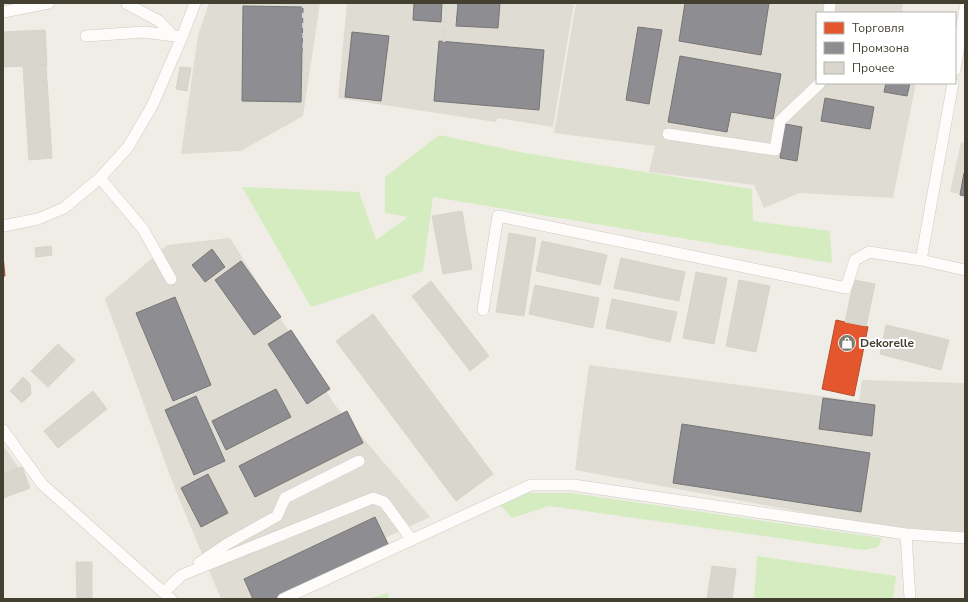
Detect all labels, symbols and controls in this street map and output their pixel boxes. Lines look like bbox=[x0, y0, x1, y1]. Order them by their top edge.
legend bbox=[816, 12, 956, 84]
text: Торговля bbox=[852, 20, 904, 36]
text: Промзона bbox=[852, 40, 909, 56]
text: Прочее bbox=[852, 60, 895, 76]
shop icon: Dekorelle bbox=[837, 333, 857, 353]
place label: Dekorelle bbox=[860, 335, 915, 351]

